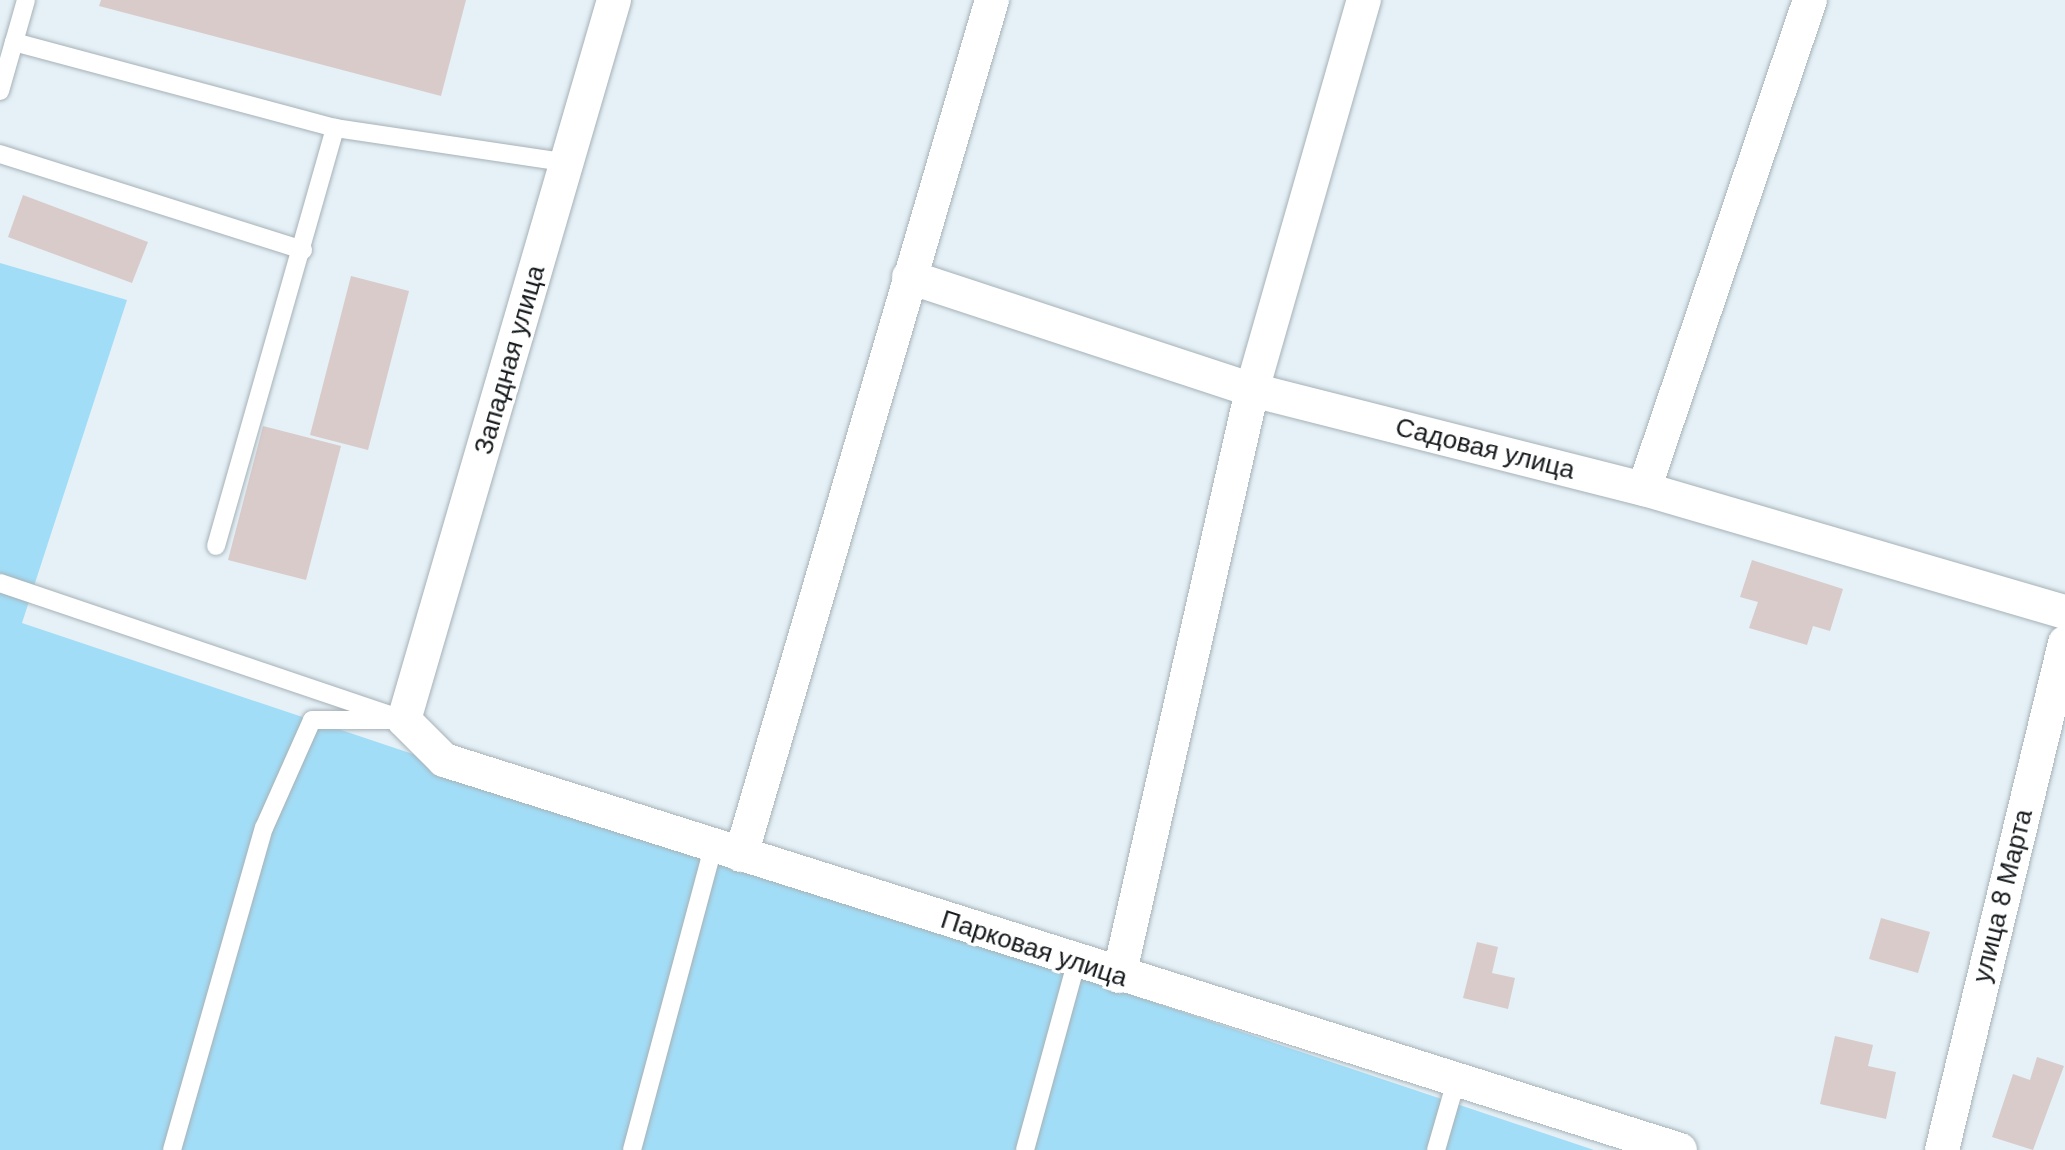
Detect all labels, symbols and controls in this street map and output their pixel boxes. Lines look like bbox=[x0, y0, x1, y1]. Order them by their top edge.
street label: Западная улица bbox=[468, 262, 552, 458]
street label: Садовая улица bbox=[1392, 412, 1578, 486]
street label: улица 8 Марта bbox=[1966, 806, 2040, 986]
street label: Парковая улица bbox=[937, 904, 1131, 994]

